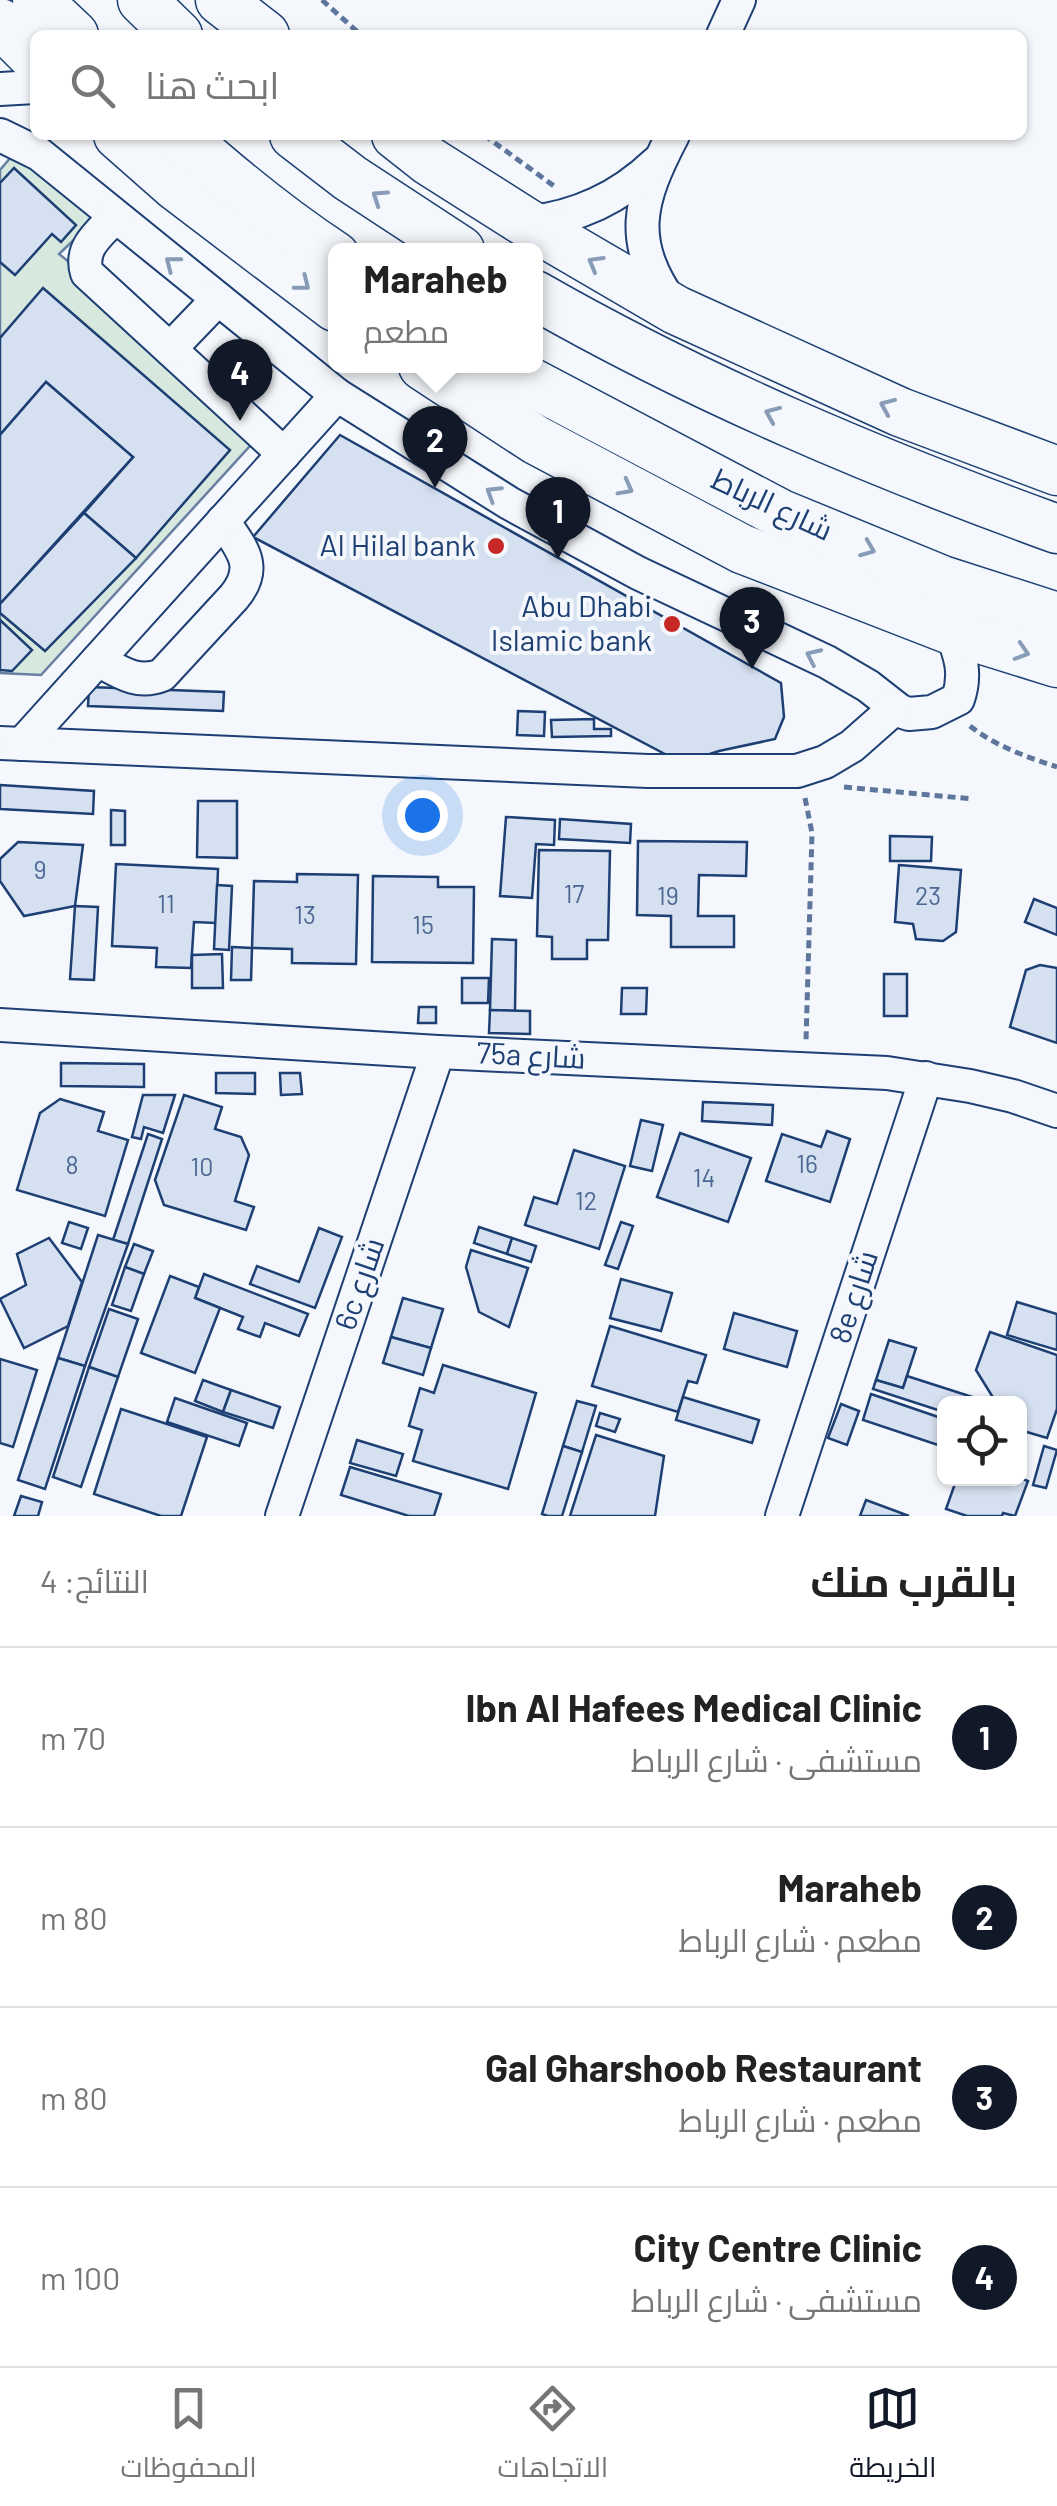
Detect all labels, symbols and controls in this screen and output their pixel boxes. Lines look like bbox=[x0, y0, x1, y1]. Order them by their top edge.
search box bbox=[30, 30, 1027, 140]
icon: search bbox=[65, 58, 120, 113]
text: ابحث هنا bbox=[145, 61, 280, 107]
one-way arrow bbox=[371, 191, 390, 209]
popup bbox=[328, 243, 543, 373]
text: Maraheb bbox=[363, 255, 508, 301]
one-way arrow bbox=[588, 256, 606, 275]
one-way arrow bbox=[166, 257, 184, 274]
one-way arrow bbox=[292, 273, 310, 290]
text: مطعم bbox=[363, 311, 449, 349]
pin: 4 bbox=[208, 338, 272, 421]
one-way arrow bbox=[879, 398, 897, 418]
pin: 2 bbox=[402, 406, 468, 488]
one-way arrow bbox=[764, 406, 782, 426]
street label: شارع الرباط bbox=[705, 460, 839, 550]
pin: 1 bbox=[526, 476, 590, 559]
one-way arrow bbox=[616, 476, 634, 495]
one-way arrow bbox=[485, 486, 503, 505]
place label: Al Hilal bank bbox=[320, 526, 476, 562]
marker: Al Hilal bank bbox=[485, 535, 507, 557]
one-way arrow bbox=[859, 538, 876, 558]
pin: 3 bbox=[720, 586, 784, 669]
place label: Abu Dhabi Islamic bank bbox=[491, 587, 652, 657]
marker: Abu Dhabi Islamic bank bbox=[661, 613, 683, 635]
one-way arrow bbox=[1013, 640, 1030, 661]
one-way arrow bbox=[805, 648, 823, 668]
your location bbox=[397, 790, 448, 841]
house number: 9 bbox=[33, 854, 47, 884]
house number: 17 bbox=[564, 878, 584, 908]
house number: 19 bbox=[657, 880, 679, 910]
house number: 23 bbox=[915, 880, 941, 910]
house number: 11 bbox=[157, 888, 175, 918]
house number: 13 bbox=[294, 899, 316, 929]
house number: 15 bbox=[412, 909, 434, 939]
street label: 75a شارع bbox=[475, 1033, 587, 1079]
house number: 16 bbox=[796, 1148, 818, 1178]
house number: 8 bbox=[65, 1149, 79, 1179]
house number: 10 bbox=[191, 1151, 213, 1181]
house number: 14 bbox=[693, 1162, 715, 1192]
house number: 12 bbox=[575, 1185, 597, 1215]
street label: 6c شارع bbox=[326, 1232, 394, 1336]
street label: 8e شارع bbox=[820, 1245, 888, 1349]
map controls bbox=[937, 1396, 1027, 1486]
button: locate bbox=[937, 1396, 1027, 1486]
text: بالقرب منك bbox=[810, 1555, 1017, 1605]
text: النتائج: 4 bbox=[40, 1561, 149, 1599]
text: Ibn Al Hafees Medical Clinic bbox=[465, 1684, 922, 1730]
text: 70 m bbox=[40, 1718, 106, 1756]
text: 1 bbox=[979, 1718, 990, 1756]
text: مستشفى · شارع الرباط bbox=[631, 1740, 922, 1778]
text: Maraheb bbox=[777, 1864, 922, 1910]
text: 80 m bbox=[40, 1898, 108, 1936]
text: 2 bbox=[976, 1898, 993, 1936]
text: مطعم · شارع الرباط bbox=[679, 1920, 922, 1958]
text: Gal Gharshoob Restaurant bbox=[485, 2044, 922, 2090]
text: 80 m bbox=[40, 2078, 108, 2116]
text: 3 bbox=[976, 2078, 993, 2116]
text: مطعم · شارع الرباط bbox=[679, 2100, 922, 2138]
text: City Centre Clinic bbox=[634, 2224, 922, 2270]
text: 100 m bbox=[40, 2258, 120, 2296]
text: 4 bbox=[975, 2258, 994, 2296]
text: مستشفى · شارع الرباط bbox=[631, 2280, 922, 2318]
tab: المحفوظات bbox=[120, 2381, 257, 2493]
tab: الاتجاهات bbox=[498, 2381, 608, 2493]
tab: الخريطة bbox=[849, 2381, 937, 2493]

